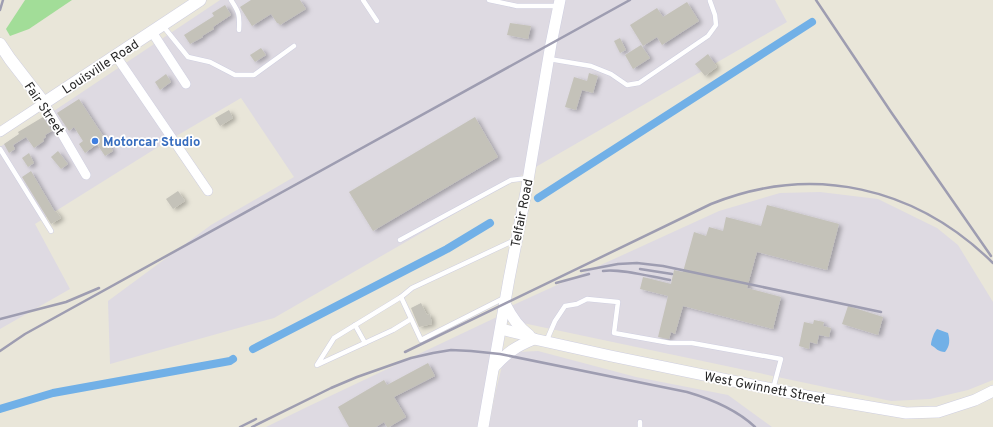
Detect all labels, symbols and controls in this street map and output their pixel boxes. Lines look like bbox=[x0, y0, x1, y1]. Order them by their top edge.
street label: Louisville Road bbox=[60, 37, 142, 98]
street label: Fair Street bbox=[20, 80, 67, 139]
place label: Motorcar Studio bbox=[103, 135, 200, 151]
marker: Motorcar Studio bbox=[90, 136, 100, 146]
street label: Telfair Road bbox=[508, 178, 537, 249]
street label: West Gwinnett Street bbox=[703, 369, 827, 409]

